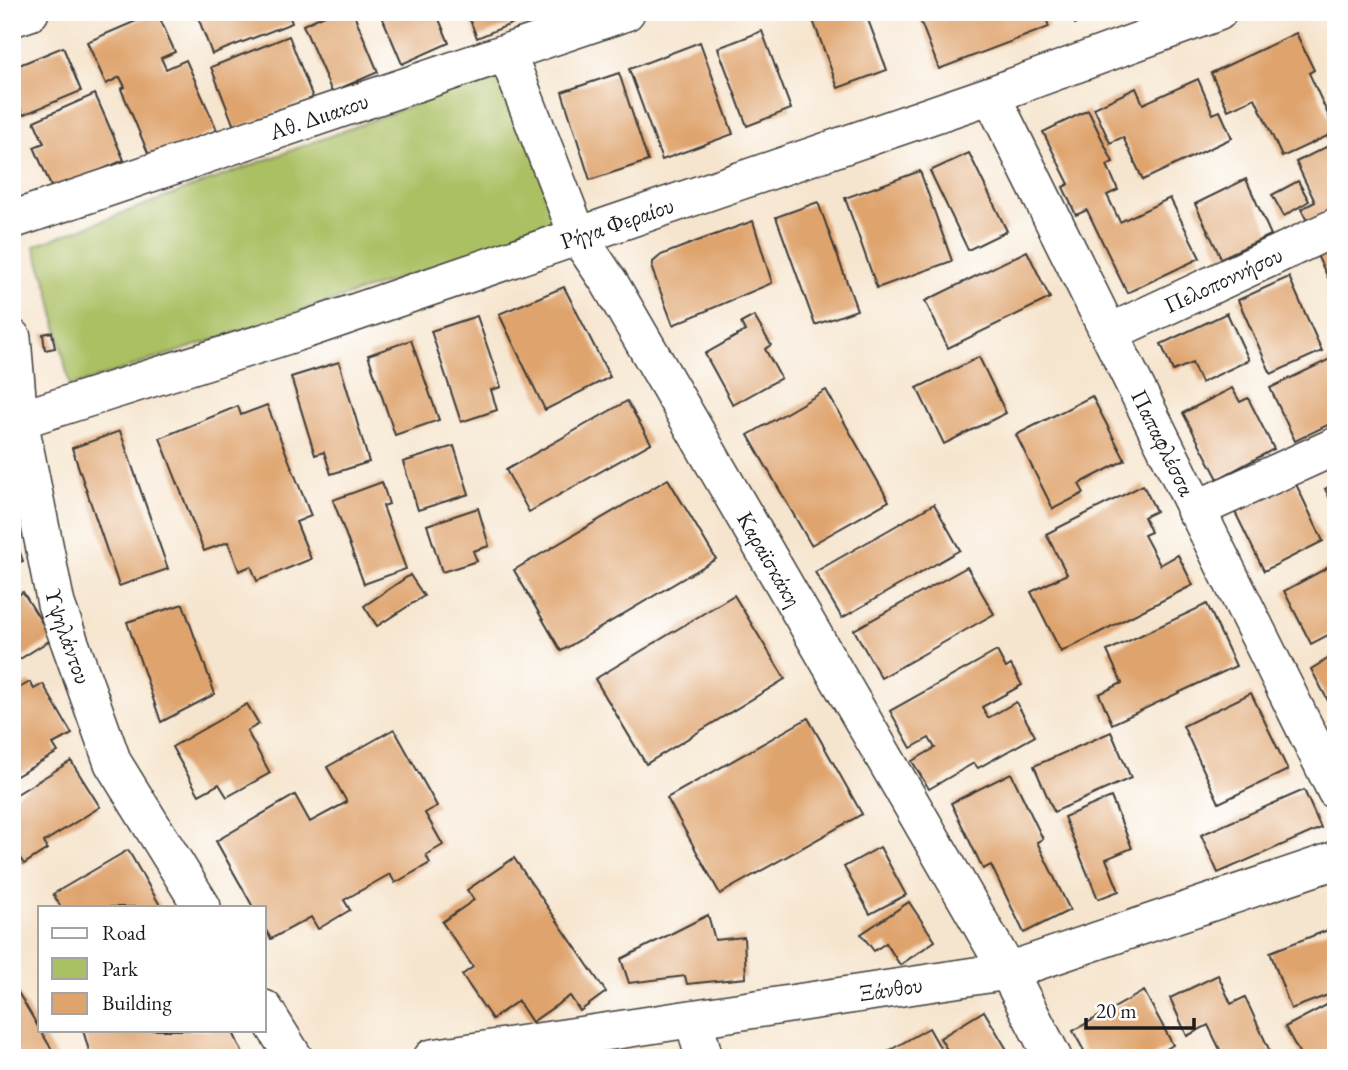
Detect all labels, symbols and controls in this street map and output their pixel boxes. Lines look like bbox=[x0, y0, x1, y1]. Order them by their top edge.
street label: Αθ. Διιακου bbox=[265, 85, 372, 147]
street label: Ρήγα Φεραίου bbox=[556, 190, 678, 256]
street label: Πελοποννήσου bbox=[1159, 239, 1287, 320]
street label: Παπαφλέσσα bbox=[1124, 384, 1203, 501]
street label: Καραϊσκάκη bbox=[730, 506, 809, 612]
street label: Υψηλάντου bbox=[38, 586, 98, 688]
legend bbox=[38, 906, 266, 1032]
text: Road bbox=[102, 919, 146, 946]
text: Park bbox=[102, 955, 139, 982]
street label: Ξάνθου bbox=[857, 969, 924, 1008]
scale bar bbox=[1086, 986, 1194, 1030]
text: Building bbox=[102, 989, 172, 1016]
text: 20 m bbox=[1096, 997, 1137, 1024]

